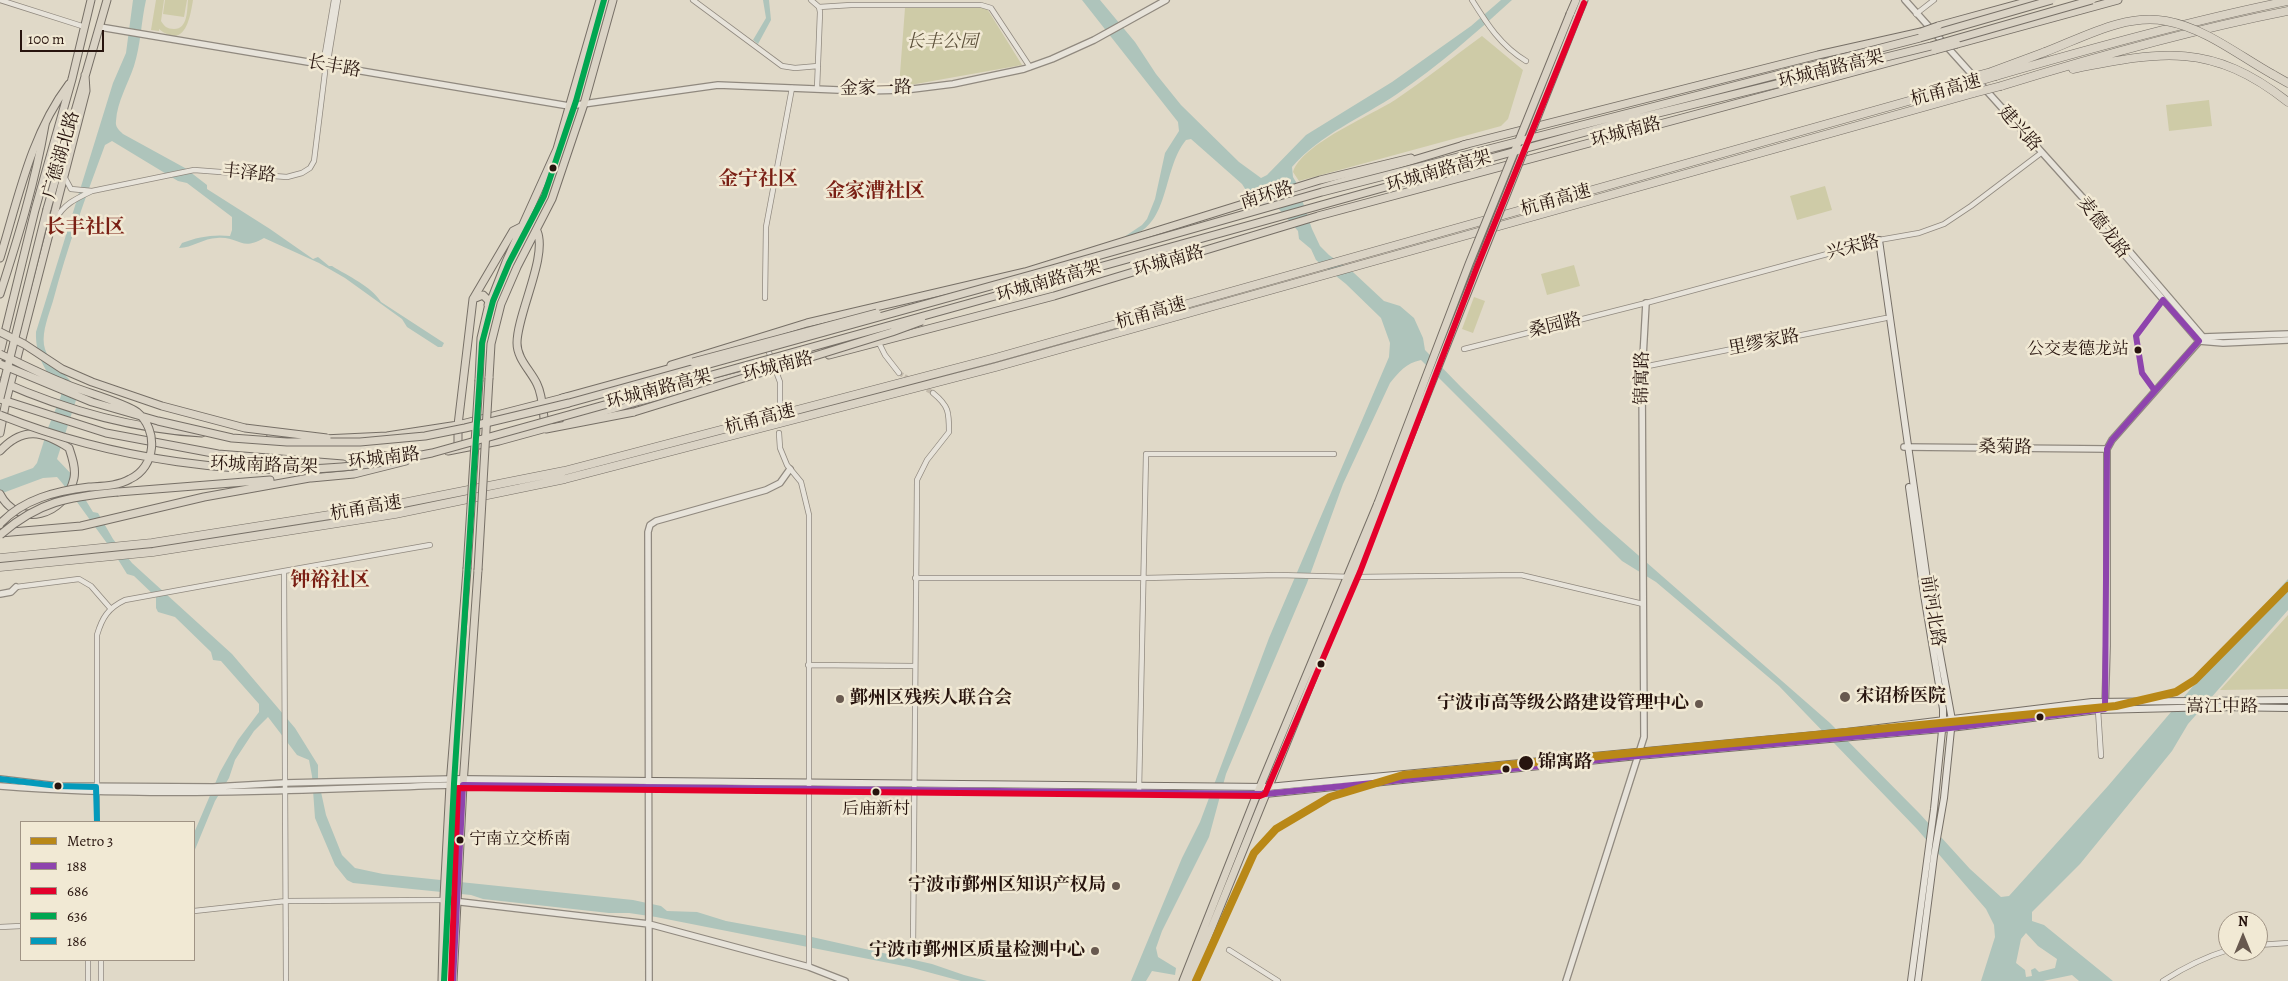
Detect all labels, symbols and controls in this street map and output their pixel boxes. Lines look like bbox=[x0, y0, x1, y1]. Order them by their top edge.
scale bar bbox=[22, 20, 106, 52]
text: 100 m bbox=[28, 29, 65, 49]
park label: 长丰公园 bbox=[906, 32, 978, 54]
street label: 环城南路高架 bbox=[1776, 46, 1886, 94]
street label: 长丰路 bbox=[306, 52, 362, 82]
street label: 杭甬高速 bbox=[1908, 71, 1984, 111]
street label: 金家一路 bbox=[840, 78, 912, 100]
street label: 建兴路 bbox=[1993, 102, 2045, 156]
street label: 广德湖北路 bbox=[39, 109, 85, 201]
street label: 环城南路 bbox=[1588, 113, 1664, 153]
street label: 环城南路高架 bbox=[1384, 147, 1494, 197]
street label: 丰泽路 bbox=[221, 160, 277, 188]
unlabelled marker bbox=[548, 163, 558, 173]
district label: 金宁社区 bbox=[718, 168, 798, 192]
street label: 南环路 bbox=[1238, 178, 1296, 214]
district label: 金家漕社区 bbox=[825, 180, 925, 204]
street label: 杭甬高速 bbox=[1518, 181, 1594, 221]
street label: 麦德龙路 bbox=[2072, 193, 2134, 263]
district label: 长丰社区 bbox=[45, 216, 125, 240]
street label: 兴宋路 bbox=[1824, 231, 1882, 265]
street label: 环城南路 bbox=[1131, 242, 1207, 282]
street label: 环城南路高架 bbox=[994, 257, 1104, 307]
street label: 杭甬高速 bbox=[1113, 294, 1189, 334]
street label: 桑园路 bbox=[1526, 309, 1584, 343]
street label: 里缪家路 bbox=[1727, 326, 1801, 360]
place label: 公交麦德龙站 bbox=[2027, 340, 2129, 360]
marker: 公交麦德龙站 bbox=[2133, 345, 2143, 355]
street label: 环城南路 bbox=[740, 348, 816, 386]
street label: 锦寓路 bbox=[1632, 351, 1654, 405]
street label: 环城南路高架 bbox=[604, 366, 714, 414]
street label: 杭甬高速 bbox=[722, 400, 798, 440]
street label: 桑菊路 bbox=[1978, 437, 2032, 459]
street label: 环城南路 bbox=[347, 444, 421, 474]
street label: 环城南路高架 bbox=[210, 453, 318, 479]
street label: 杭甬高速 bbox=[329, 492, 403, 526]
district label: 钟裕社区 bbox=[290, 569, 370, 593]
street label: 前河北路 bbox=[1916, 574, 1948, 648]
unlabelled marker bbox=[1316, 659, 1326, 669]
place label: 宋诏桥医院 bbox=[1856, 686, 1946, 708]
place label: 鄞州区残疾人联合会 bbox=[850, 688, 1012, 710]
marker: 宋诏桥医院 bbox=[1838, 690, 1852, 704]
marker: 鄞州区残疾人联合会 bbox=[834, 693, 846, 705]
place label: 宁波市高等级公路建设管理中心 bbox=[1437, 693, 1689, 715]
street label: 嵩江中路 bbox=[2186, 697, 2258, 719]
marker: 宁波市高等级公路建设管理中心 bbox=[1693, 698, 1705, 710]
unlabelled marker bbox=[2035, 712, 2045, 722]
place label: 锦寓路 bbox=[1538, 752, 1592, 774]
marker: 锦寓路 bbox=[1517, 754, 1535, 772]
unlabelled marker bbox=[1501, 764, 1511, 774]
unlabelled marker bbox=[53, 781, 63, 791]
marker: 后庙新村 bbox=[871, 787, 881, 797]
place label: 后庙新村 bbox=[842, 800, 910, 820]
legend bbox=[20, 821, 195, 961]
place label: 宁南立交桥南 bbox=[469, 830, 571, 850]
text: Metro 3 bbox=[67, 831, 113, 851]
marker: 宁南立交桥南 bbox=[455, 835, 465, 845]
text: 188 bbox=[67, 856, 87, 876]
place label: 宁波市鄞州区知识产权局 bbox=[908, 875, 1106, 897]
marker: 宁波市鄞州区知识产权局 bbox=[1110, 880, 1122, 892]
text: 686 bbox=[67, 881, 88, 901]
text: 636 bbox=[67, 906, 87, 926]
north arrow bbox=[2218, 911, 2268, 961]
text: N bbox=[2238, 912, 2248, 931]
text: 186 bbox=[67, 931, 86, 951]
place label: 宁波市鄞州区质量检测中心 bbox=[869, 940, 1085, 962]
marker: 宁波市鄞州区质量检测中心 bbox=[1089, 945, 1101, 957]

